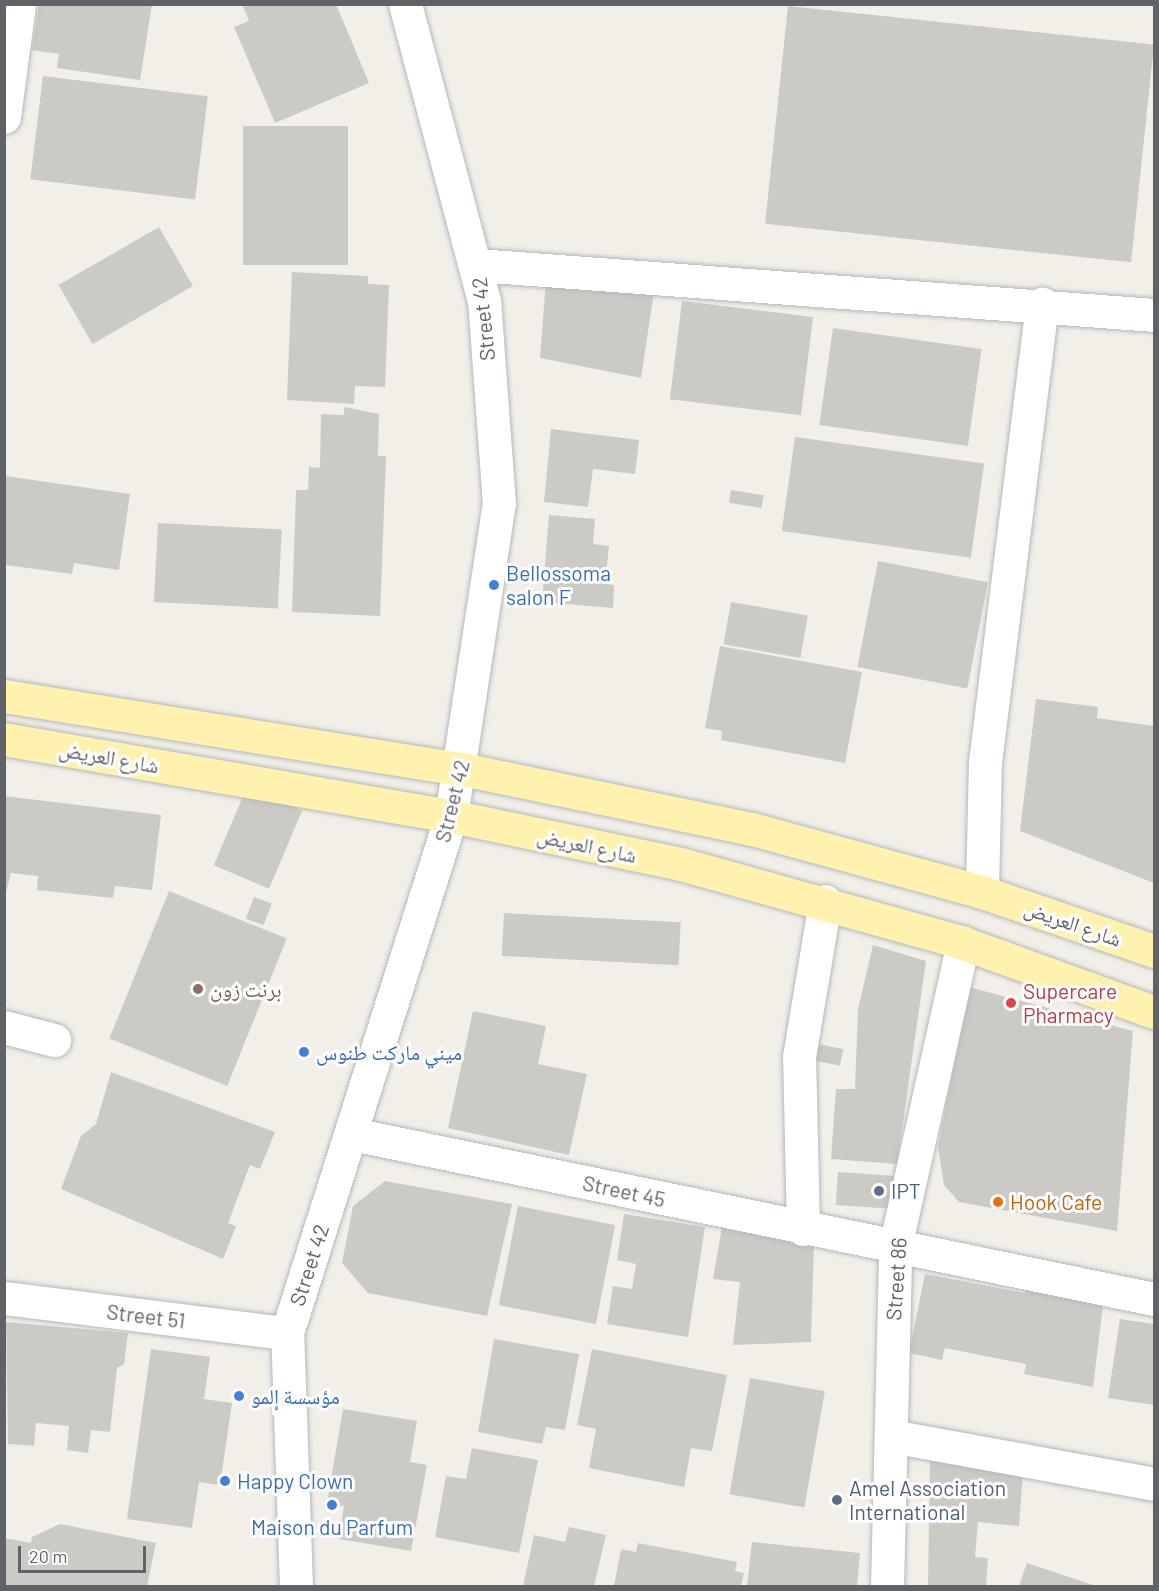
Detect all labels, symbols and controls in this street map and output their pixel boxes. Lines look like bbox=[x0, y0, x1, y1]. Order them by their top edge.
street label: Street 42 bbox=[466, 276, 500, 362]
place label: Bellossoma salon F bbox=[506, 560, 611, 610]
marker: Bellossoma salon F bbox=[487, 578, 501, 592]
street label: شارع العريض bbox=[57, 736, 161, 778]
street label: Street 42 bbox=[430, 757, 474, 845]
street label: شارع العريض bbox=[535, 822, 639, 868]
street label: شارع العريض bbox=[1021, 895, 1125, 951]
place label: برنت زون bbox=[210, 976, 282, 1002]
place label: Supercare Pharmacy bbox=[1023, 978, 1117, 1028]
marker: برنت زون bbox=[191, 982, 205, 996]
marker: Supercare Pharmacy bbox=[1004, 996, 1018, 1010]
place label: ميني ماركت طنوس bbox=[316, 1039, 462, 1065]
marker: ميني ماركت طنوس bbox=[297, 1045, 311, 1059]
street label: Street 45 bbox=[580, 1170, 668, 1212]
place label: IPT bbox=[891, 1178, 921, 1204]
marker: IPT bbox=[872, 1184, 886, 1198]
place label: Hook Cafe bbox=[1010, 1189, 1102, 1215]
marker: Hook Cafe bbox=[991, 1195, 1005, 1209]
street label: Street 42 bbox=[284, 1221, 334, 1309]
street label: Street 86 bbox=[881, 1237, 911, 1321]
street label: Street 51 bbox=[105, 1299, 187, 1333]
place label: مؤسسة إلمو bbox=[251, 1383, 340, 1409]
marker: مؤسسة إلمو bbox=[232, 1389, 246, 1403]
place label: Happy Clown bbox=[237, 1468, 353, 1494]
marker: Happy Clown bbox=[218, 1474, 232, 1488]
place label: Amel Association International bbox=[849, 1475, 1006, 1525]
marker: Amel Association International bbox=[830, 1493, 844, 1507]
marker: Maison du Parfum bbox=[325, 1498, 339, 1512]
place label: Maison du Parfum bbox=[251, 1514, 413, 1540]
scale bar bbox=[21, 1534, 148, 1572]
text: 20 m bbox=[29, 1545, 67, 1567]

